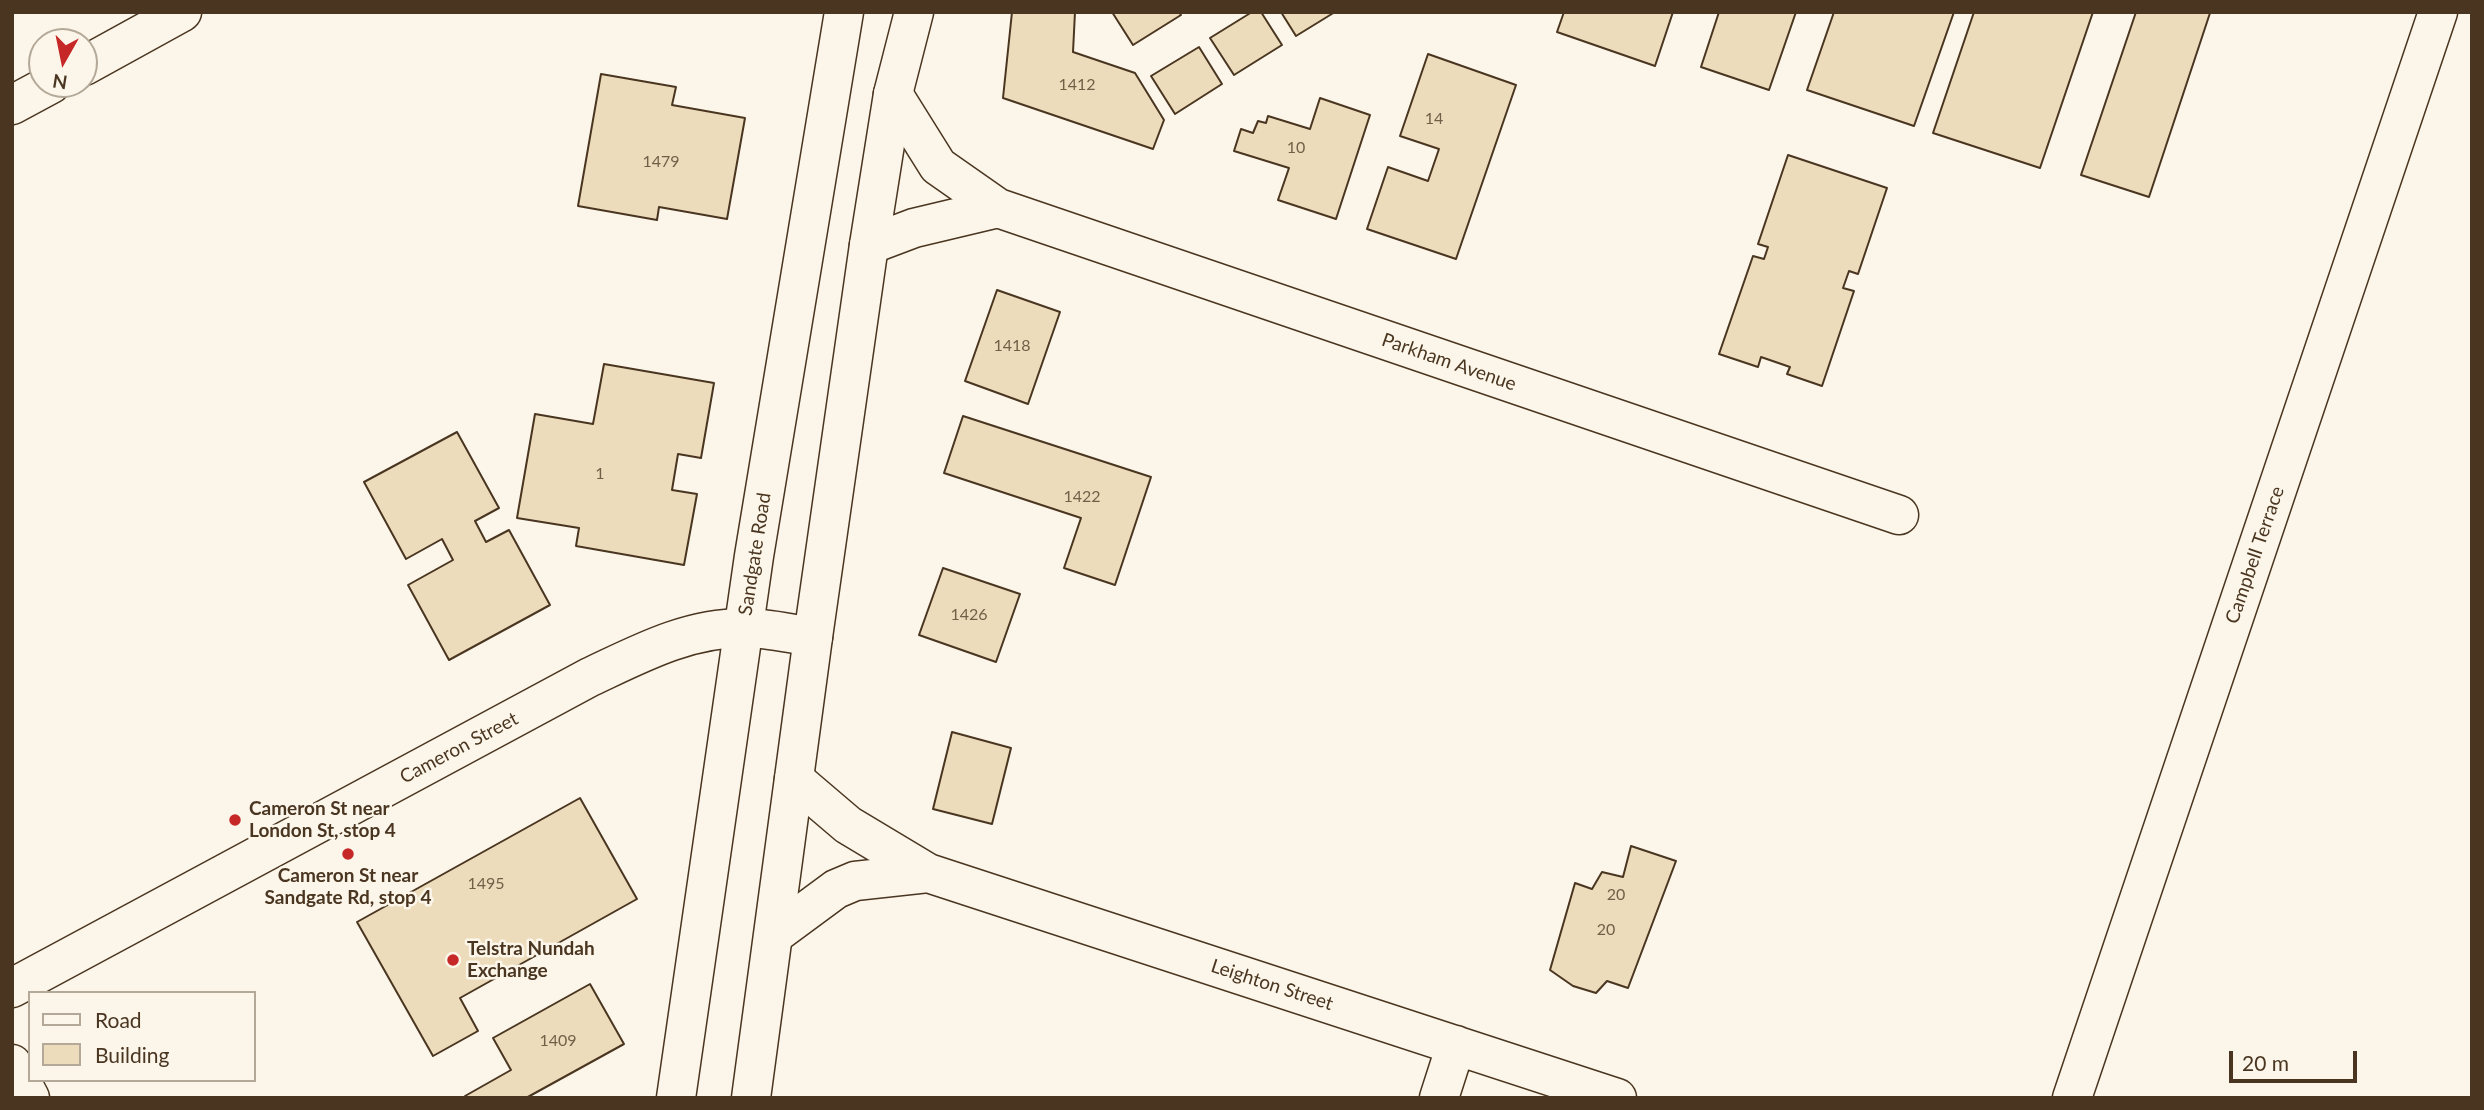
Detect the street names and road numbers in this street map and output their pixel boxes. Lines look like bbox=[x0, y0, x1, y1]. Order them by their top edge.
street label: Parkham Avenue bbox=[1379, 328, 1519, 396]
street label: Campbell Terrace bbox=[2221, 483, 2289, 627]
street label: Sandgate Road bbox=[734, 491, 776, 617]
street label: Cameron Street bbox=[396, 707, 522, 789]
street label: Leighton Street bbox=[1208, 955, 1336, 1015]

